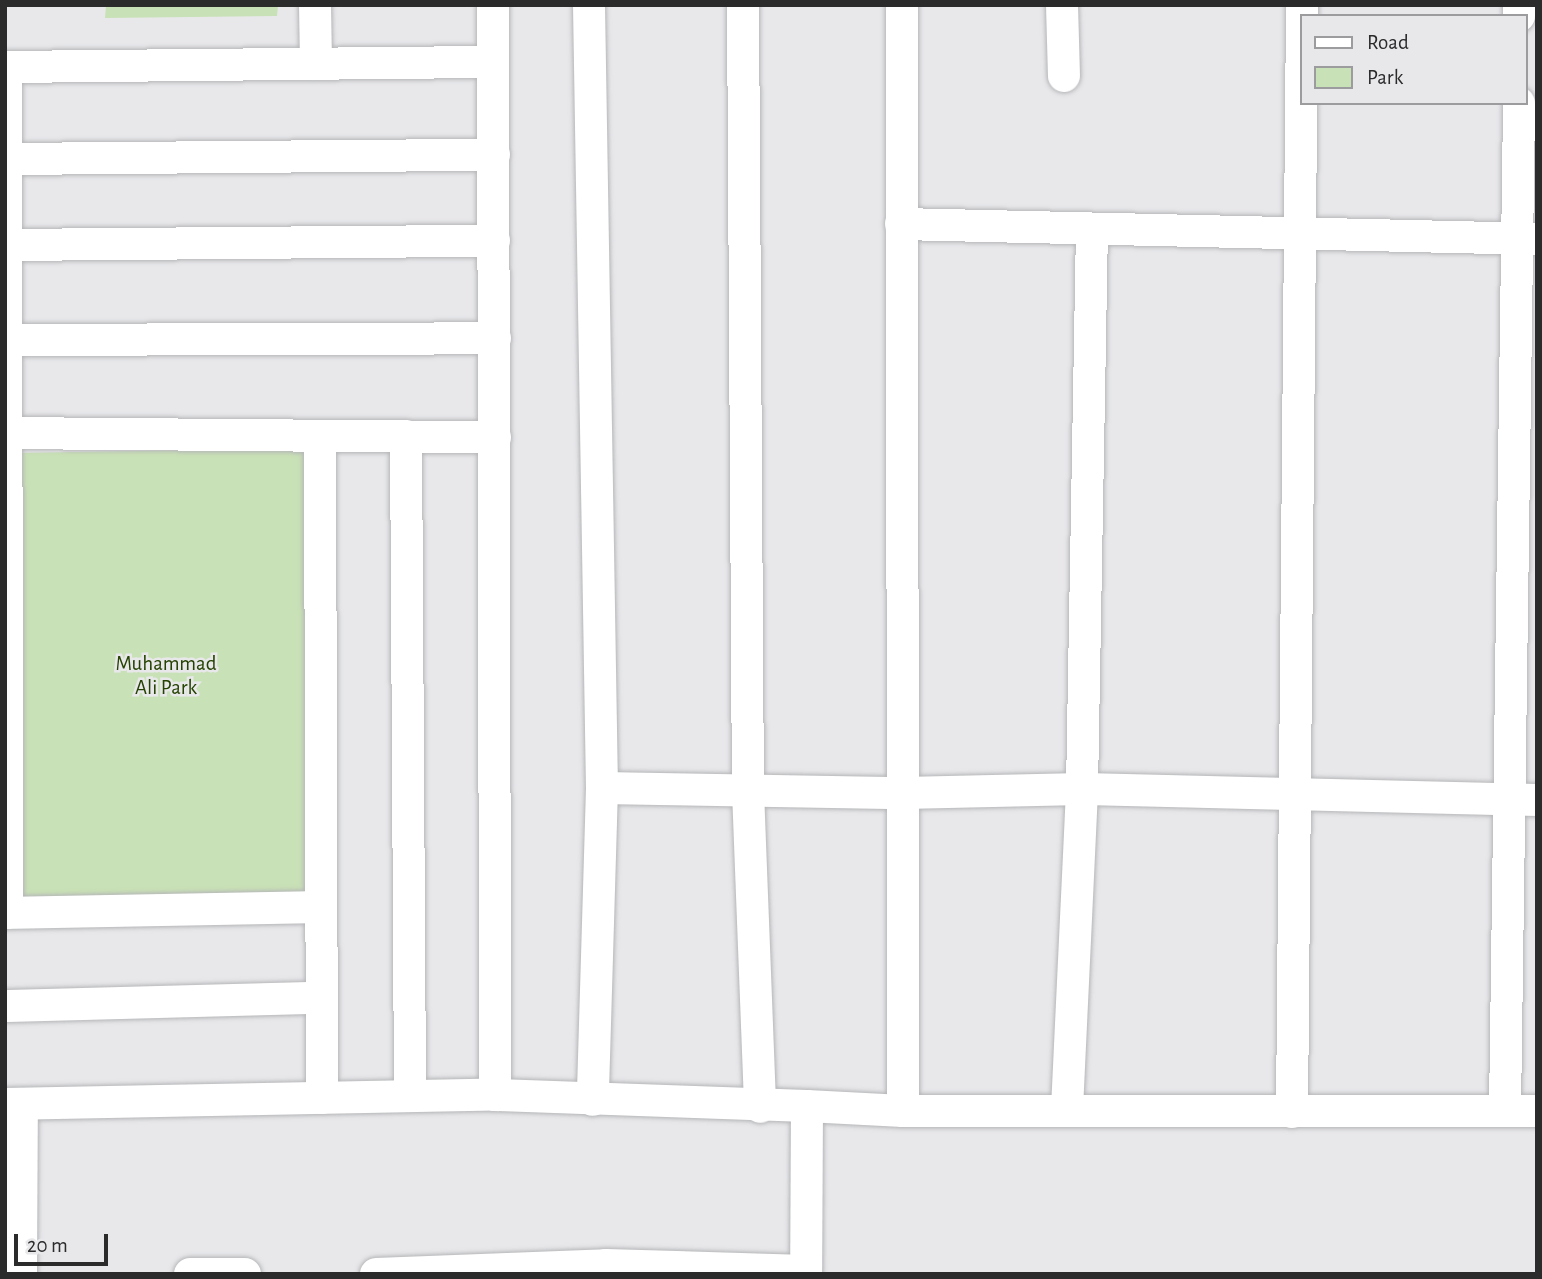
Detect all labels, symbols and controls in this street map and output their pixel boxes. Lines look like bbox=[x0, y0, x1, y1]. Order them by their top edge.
legend bbox=[1300, 14, 1528, 105]
text: Road bbox=[1367, 32, 1409, 53]
text: Park bbox=[1367, 67, 1403, 88]
park label: Muhammad Ali Park bbox=[115, 651, 217, 701]
scale bar bbox=[18, 1220, 112, 1264]
text: 20 m bbox=[27, 1235, 68, 1256]

